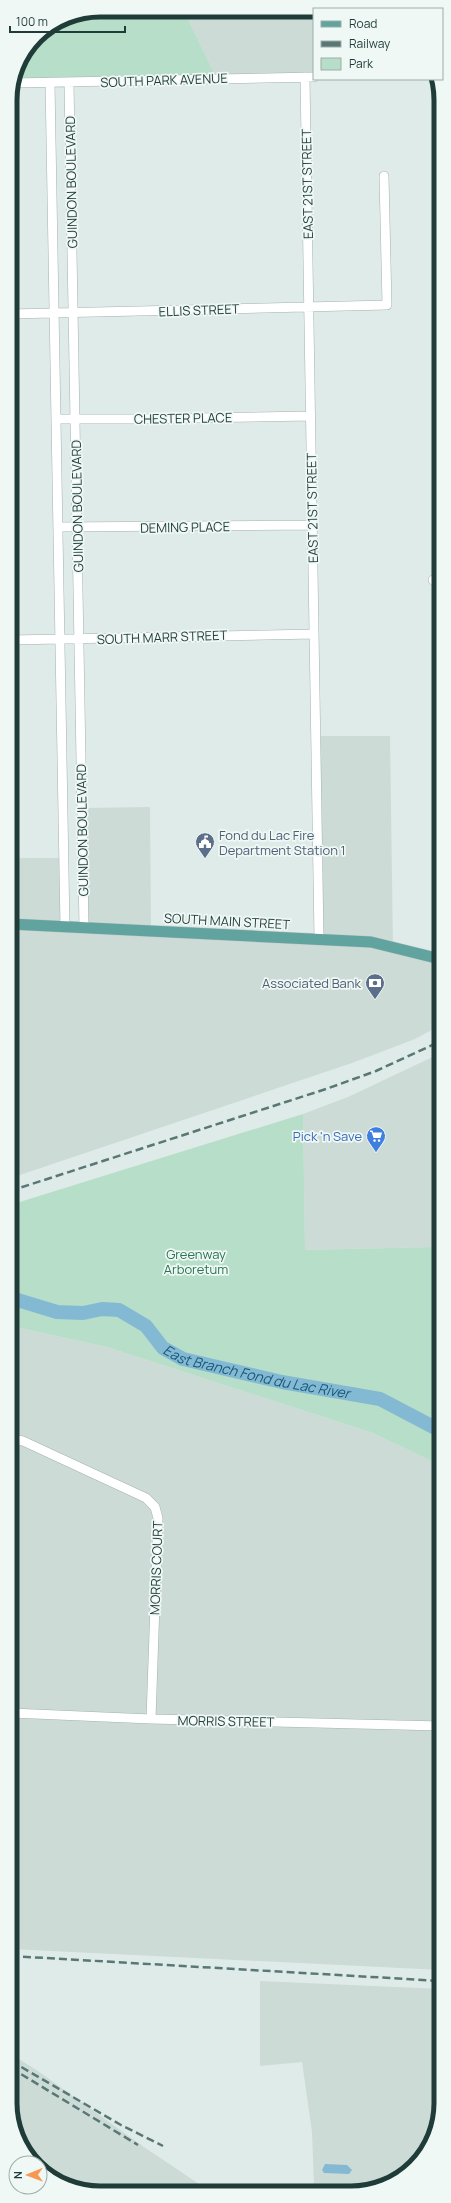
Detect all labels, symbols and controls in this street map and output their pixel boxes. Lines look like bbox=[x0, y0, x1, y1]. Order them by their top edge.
scale bar bbox=[10, 8, 125, 34]
legend bbox=[313, 8, 443, 80]
text: 100 m bbox=[16, 13, 48, 30]
text: Road bbox=[349, 15, 377, 32]
text: Railway bbox=[349, 35, 391, 52]
text: Park bbox=[349, 55, 374, 72]
street label: SOUTH PARK AVENUE bbox=[100, 69, 228, 91]
street label: GUINDON BOULEVARD bbox=[61, 115, 81, 248]
street label: EAST 21ST STREET bbox=[297, 128, 317, 239]
street label: ELLIS STREET bbox=[158, 300, 240, 320]
street label: CHESTER PLACE bbox=[134, 408, 232, 428]
street label: GUINDON BOULEVARD bbox=[67, 439, 87, 572]
street label: EAST 21ST STREET bbox=[302, 452, 322, 563]
street label: DEMING PLACE bbox=[140, 517, 230, 537]
street label: SOUTH MARR STREET bbox=[96, 626, 228, 648]
street label: GUINDON BOULEVARD bbox=[72, 763, 92, 896]
place label: Fond du Lac Fire Department Station 1 bbox=[219, 826, 346, 859]
public building icon: Fond du Lac Fire Department Station 1 bbox=[194, 831, 216, 859]
street label: SOUTH MAIN STREET bbox=[164, 909, 291, 933]
bank icon: Associated Bank bbox=[364, 972, 386, 1000]
place label: Associated Bank bbox=[262, 974, 362, 992]
supermarket icon: Pick 'n Save bbox=[365, 1125, 387, 1153]
place label: Pick 'n Save bbox=[293, 1127, 362, 1145]
park label: Greenway Arboretum bbox=[164, 1245, 228, 1278]
water label: East Branch Fond du Lac River bbox=[160, 1340, 353, 1403]
street label: MORRIS COURT bbox=[145, 1520, 167, 1615]
street label: MORRIS STREET bbox=[177, 1711, 275, 1731]
north arrow bbox=[8, 2155, 48, 2195]
text: N bbox=[10, 2171, 25, 2179]

